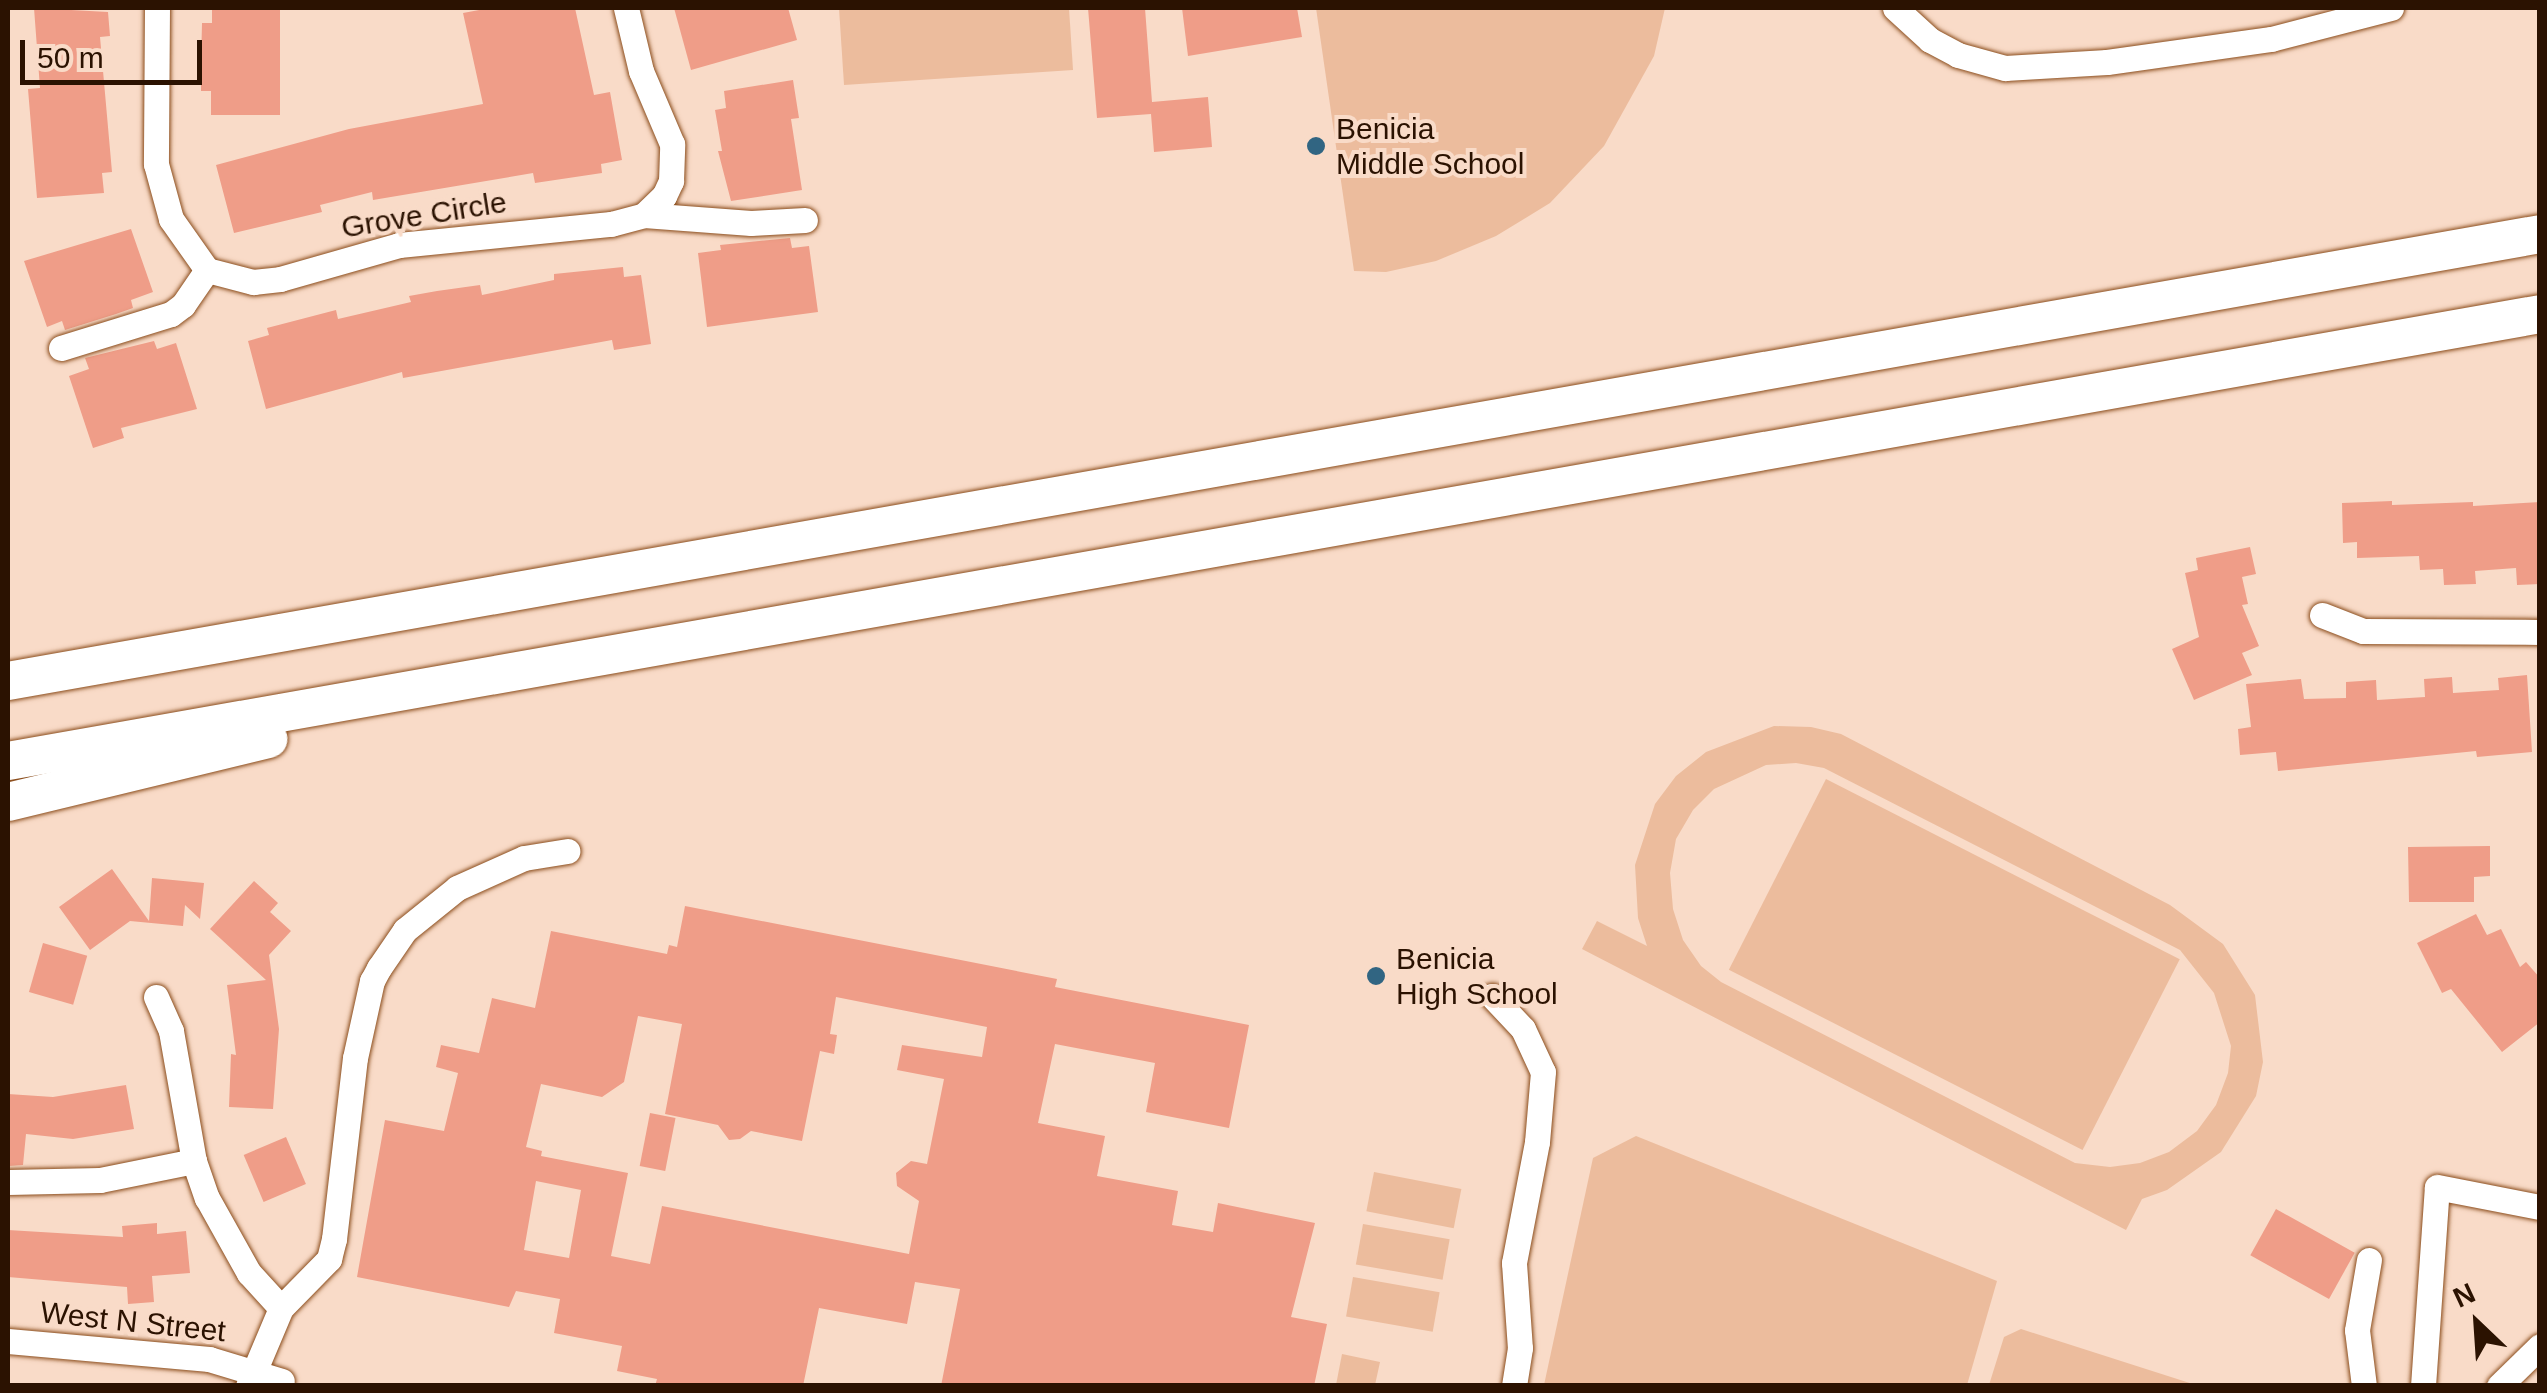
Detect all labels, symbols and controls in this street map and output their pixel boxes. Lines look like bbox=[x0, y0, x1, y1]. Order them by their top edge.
scale bar bbox=[25, 20, 208, 82]
text: 50 m bbox=[37, 41, 104, 74]
place label: Benicia Middle School bbox=[1336, 111, 1524, 182]
marker: Benicia Middle School bbox=[1305, 135, 1327, 157]
street label: Grove Circle bbox=[339, 184, 509, 246]
place label: Benicia High School bbox=[1396, 941, 1558, 1012]
marker: Benicia High School bbox=[1365, 965, 1387, 987]
north arrow bbox=[2427, 1273, 2527, 1373]
text: N bbox=[2448, 1277, 2480, 1314]
street label: West N Street bbox=[39, 1294, 227, 1350]

